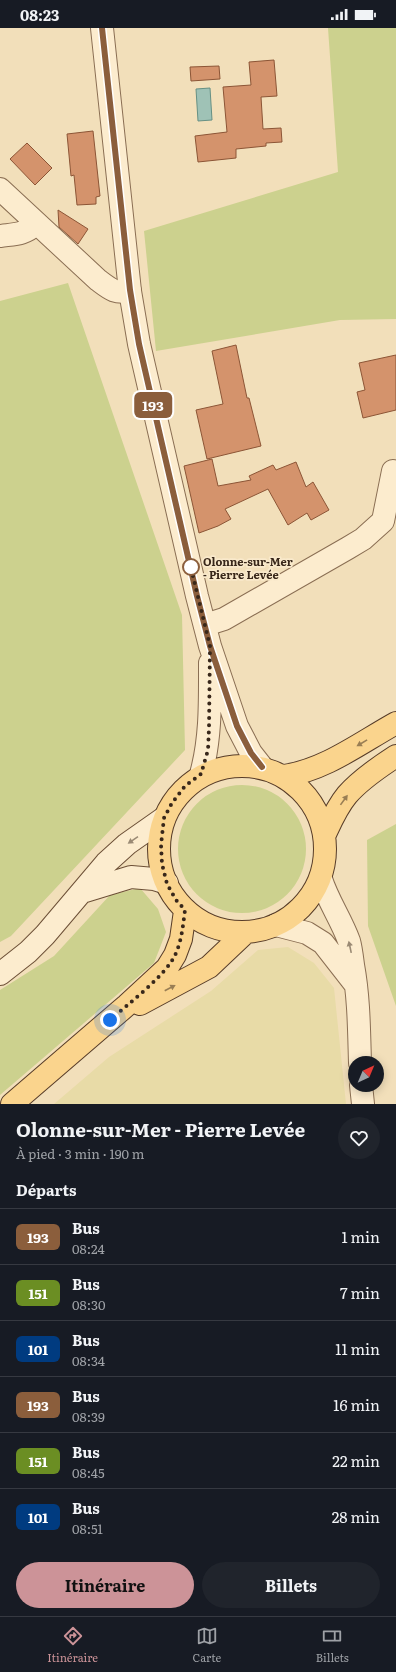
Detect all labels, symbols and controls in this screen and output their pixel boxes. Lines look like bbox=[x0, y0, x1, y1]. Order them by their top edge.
text: 08:23 bbox=[20, 3, 59, 26]
line badge: 193 bbox=[130, 392, 176, 418]
text: 193 bbox=[142, 395, 164, 415]
place label: Olonne-sur-Mer - Pierre Levée bbox=[203, 553, 293, 582]
marker: Olonne-sur-Mer - Pierre Levée bbox=[182, 558, 200, 576]
one-way arrow bbox=[356, 739, 368, 746]
one-way arrow bbox=[339, 794, 348, 805]
one-way arrow bbox=[127, 836, 138, 844]
one-way arrow bbox=[347, 941, 353, 954]
one-way arrow bbox=[164, 985, 175, 991]
your location bbox=[100, 1010, 120, 1030]
north arrow bbox=[348, 1056, 384, 1092]
map controls bbox=[348, 1056, 384, 1092]
text: Olonne-sur-Mer - Pierre Levée bbox=[16, 1115, 305, 1143]
button: heart bbox=[338, 1117, 380, 1159]
text: À pied · 3 min · 190 m bbox=[16, 1144, 144, 1163]
text: Départs bbox=[16, 1178, 76, 1201]
text: Bus bbox=[72, 1216, 100, 1239]
text: 1 min bbox=[341, 1225, 380, 1248]
text: 193 bbox=[27, 1227, 49, 1247]
text: 08:24 bbox=[72, 1239, 105, 1258]
text: Bus bbox=[72, 1272, 100, 1295]
text: 7 min bbox=[340, 1281, 380, 1304]
text: 151 bbox=[28, 1283, 48, 1303]
text: 08:30 bbox=[72, 1295, 105, 1314]
text: Bus bbox=[72, 1328, 100, 1351]
text: 11 min bbox=[335, 1337, 380, 1360]
text: 101 bbox=[28, 1339, 48, 1359]
text: 08:34 bbox=[72, 1351, 105, 1370]
text: Bus bbox=[72, 1384, 100, 1407]
text: 16 min bbox=[333, 1393, 380, 1416]
text: 193 bbox=[27, 1395, 49, 1415]
text: 08:39 bbox=[72, 1407, 105, 1426]
text: Bus bbox=[72, 1440, 100, 1463]
text: 22 min bbox=[332, 1449, 380, 1472]
text: 151 bbox=[28, 1451, 48, 1471]
text: 08:45 bbox=[72, 1463, 105, 1482]
text: Bus bbox=[72, 1496, 100, 1519]
text: 28 min bbox=[332, 1505, 380, 1528]
text: 101 bbox=[28, 1507, 48, 1527]
text: 08:51 bbox=[72, 1519, 103, 1538]
button: Itinéraire bbox=[16, 1562, 194, 1608]
button: Billets bbox=[202, 1562, 380, 1608]
tab: Itinéraire bbox=[47, 1625, 98, 1665]
tab: Carte bbox=[193, 1625, 221, 1665]
tab: Billets bbox=[316, 1625, 349, 1665]

